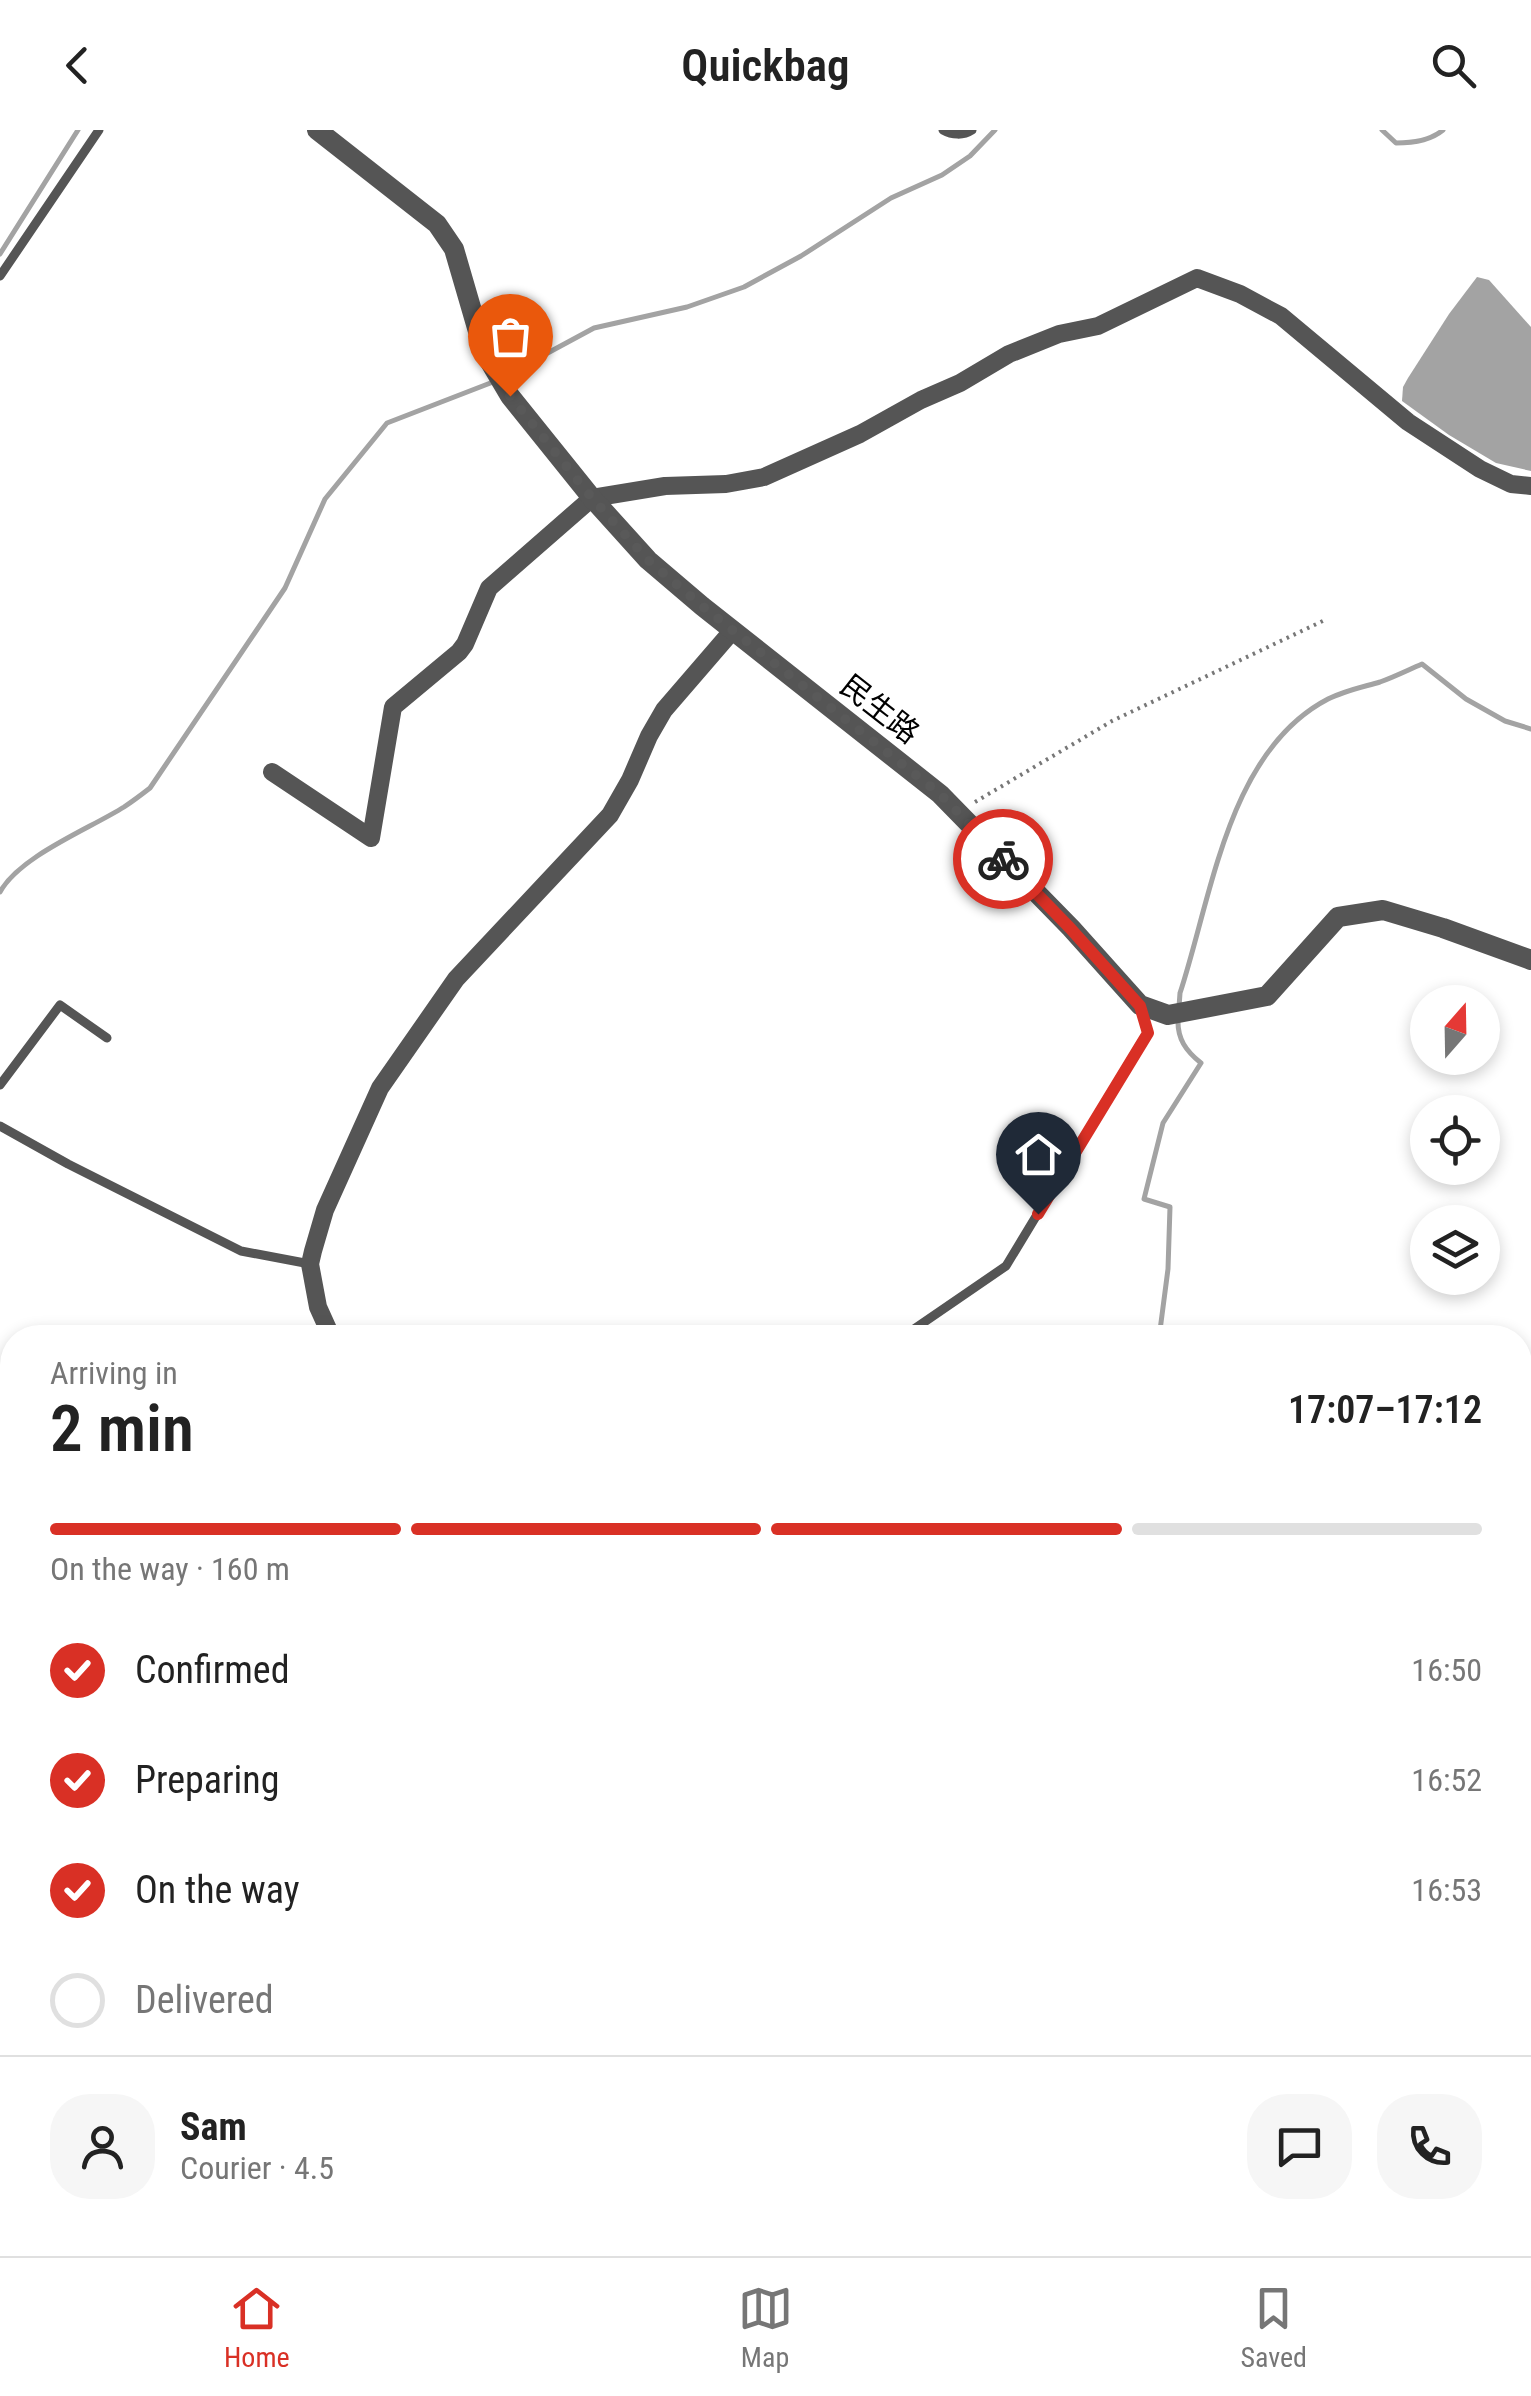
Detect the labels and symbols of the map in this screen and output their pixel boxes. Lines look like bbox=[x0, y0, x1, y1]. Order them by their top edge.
pin bbox=[468, 294, 553, 397]
street label: 民生路 bbox=[834, 668, 926, 750]
courier bbox=[953, 809, 1053, 909]
north arrow bbox=[1410, 985, 1500, 1075]
pin bbox=[996, 1112, 1081, 1215]

